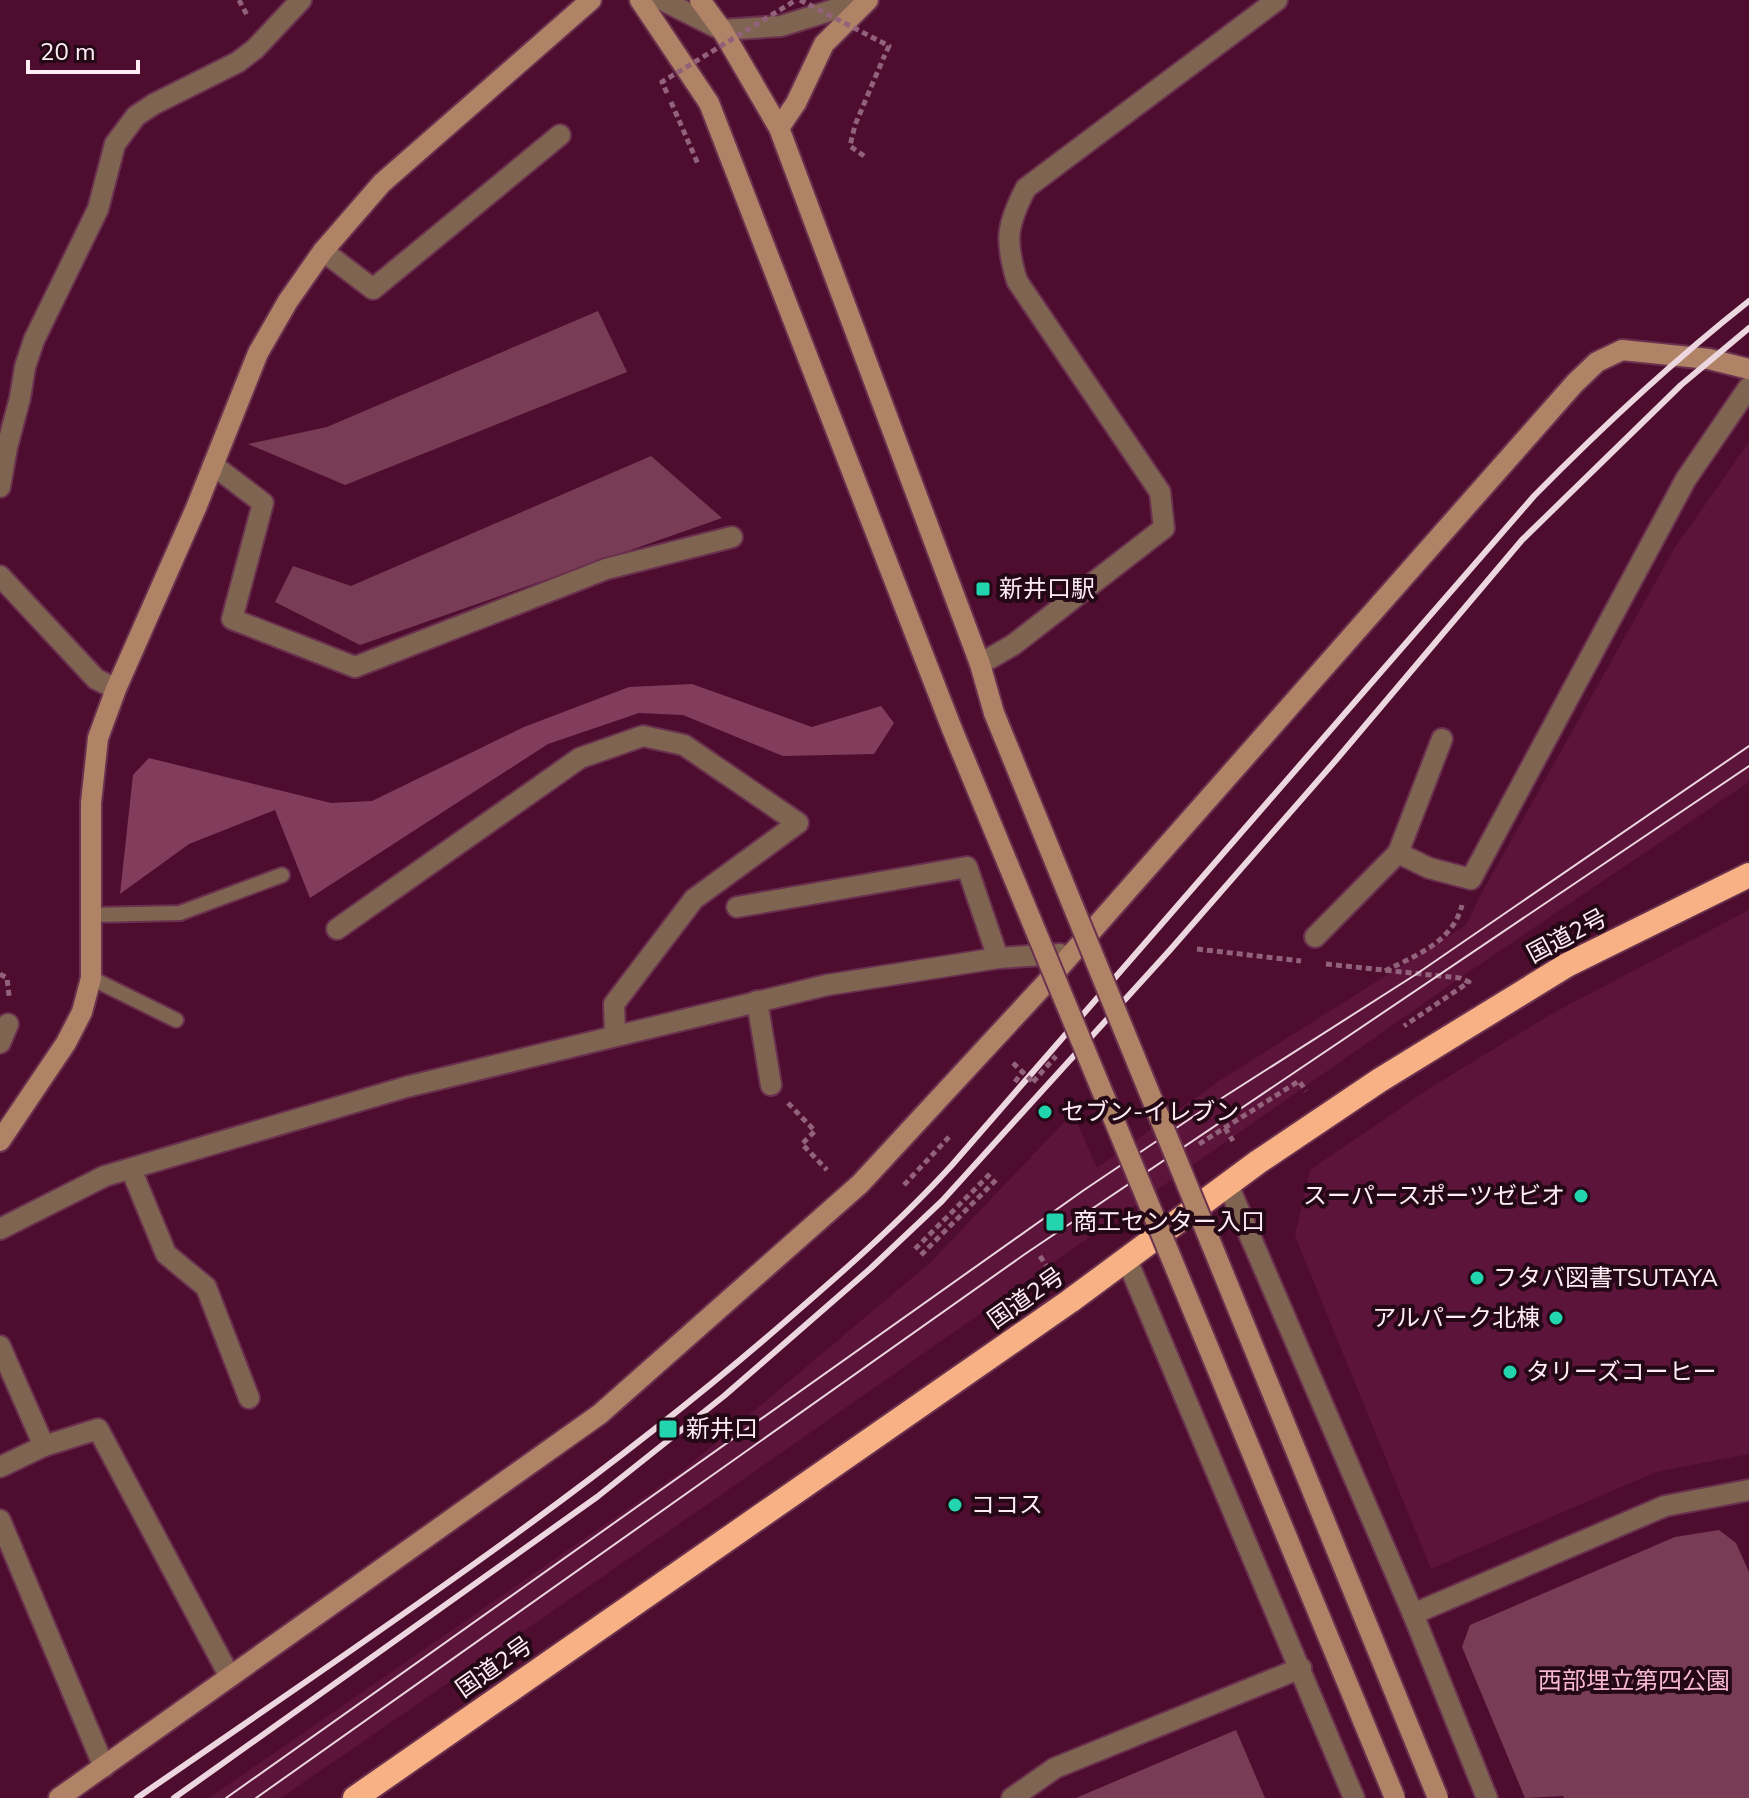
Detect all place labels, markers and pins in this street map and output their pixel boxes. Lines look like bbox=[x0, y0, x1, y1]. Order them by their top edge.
place label: 新井口駅 bbox=[999, 573, 1095, 605]
marker: 新井口駅 bbox=[974, 580, 992, 598]
place label: セブン-イレブン bbox=[1061, 1096, 1239, 1128]
marker: セブン-イレブン bbox=[1036, 1103, 1054, 1121]
place label: スーパースポーツゼビオ bbox=[1303, 1180, 1565, 1212]
marker: スーパースポーツゼビオ bbox=[1572, 1187, 1590, 1205]
place label: 商工センター入口 bbox=[1073, 1206, 1265, 1238]
marker: 商工センター入口 bbox=[1044, 1211, 1066, 1233]
place label: フタバ図書TSUTAYA bbox=[1493, 1262, 1718, 1294]
marker: フタバ図書TSUTAYA bbox=[1468, 1269, 1486, 1287]
place label: アルパーク北棟 bbox=[1372, 1302, 1540, 1334]
marker: アルパーク北棟 bbox=[1547, 1309, 1565, 1327]
place label: タリーズコーヒー bbox=[1526, 1356, 1717, 1388]
marker: タリーズコーヒー bbox=[1501, 1363, 1519, 1381]
place label: 新井口 bbox=[686, 1413, 758, 1445]
marker: 新井口 bbox=[657, 1418, 679, 1440]
place label: ココス bbox=[971, 1489, 1043, 1521]
marker: ココス bbox=[946, 1496, 964, 1514]

